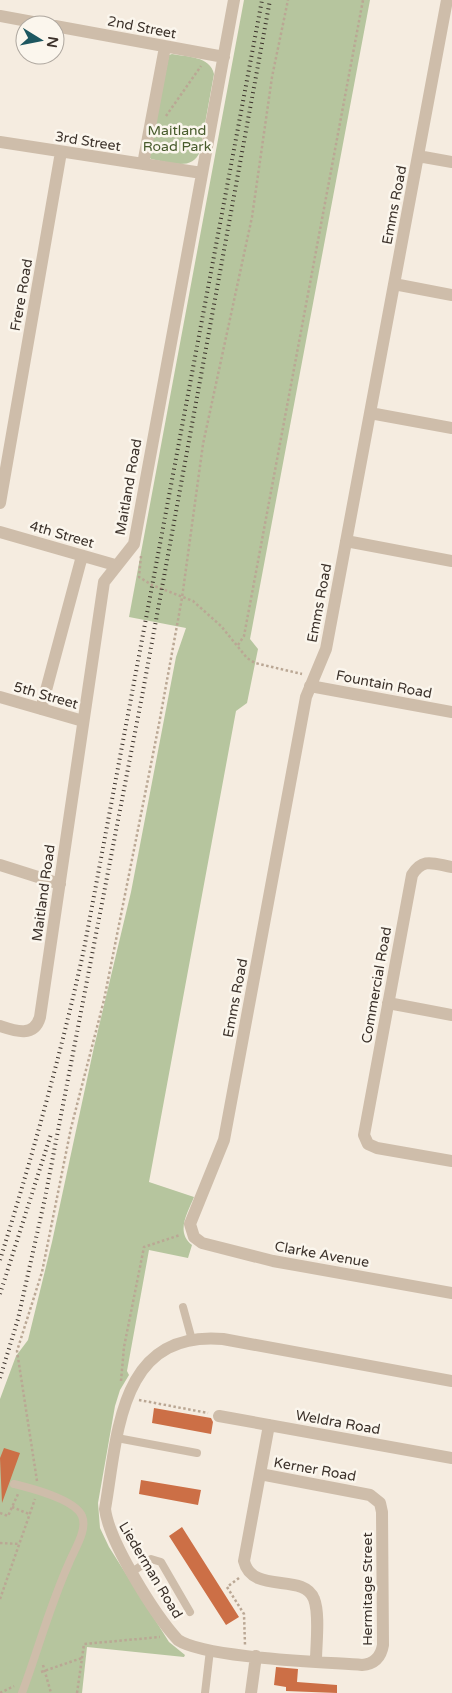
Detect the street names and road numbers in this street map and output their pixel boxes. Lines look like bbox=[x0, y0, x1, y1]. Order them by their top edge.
street label: 2nd Street bbox=[106, 12, 178, 43]
street label: 3rd Street bbox=[54, 128, 123, 155]
street label: Emms Road bbox=[379, 164, 410, 246]
street label: Frere Road bbox=[7, 258, 36, 333]
street label: Maitland Road bbox=[112, 437, 145, 537]
street label: 4th Street bbox=[28, 517, 97, 552]
street label: Emms Road bbox=[304, 562, 335, 644]
street label: Fountain Road bbox=[334, 667, 433, 702]
street label: 5th Street bbox=[12, 678, 81, 713]
street label: Maitland Road bbox=[28, 843, 59, 943]
street label: Commercial Road bbox=[358, 926, 395, 1045]
street label: Emms Road bbox=[220, 957, 251, 1039]
street label: Clarke Avenue bbox=[273, 1238, 371, 1271]
street label: Weldra Road bbox=[294, 1407, 382, 1438]
street label: Kerner Road bbox=[272, 1454, 357, 1485]
street label: Liederman Road bbox=[115, 1519, 186, 1622]
street label: Hermitage Street bbox=[359, 1532, 376, 1646]

